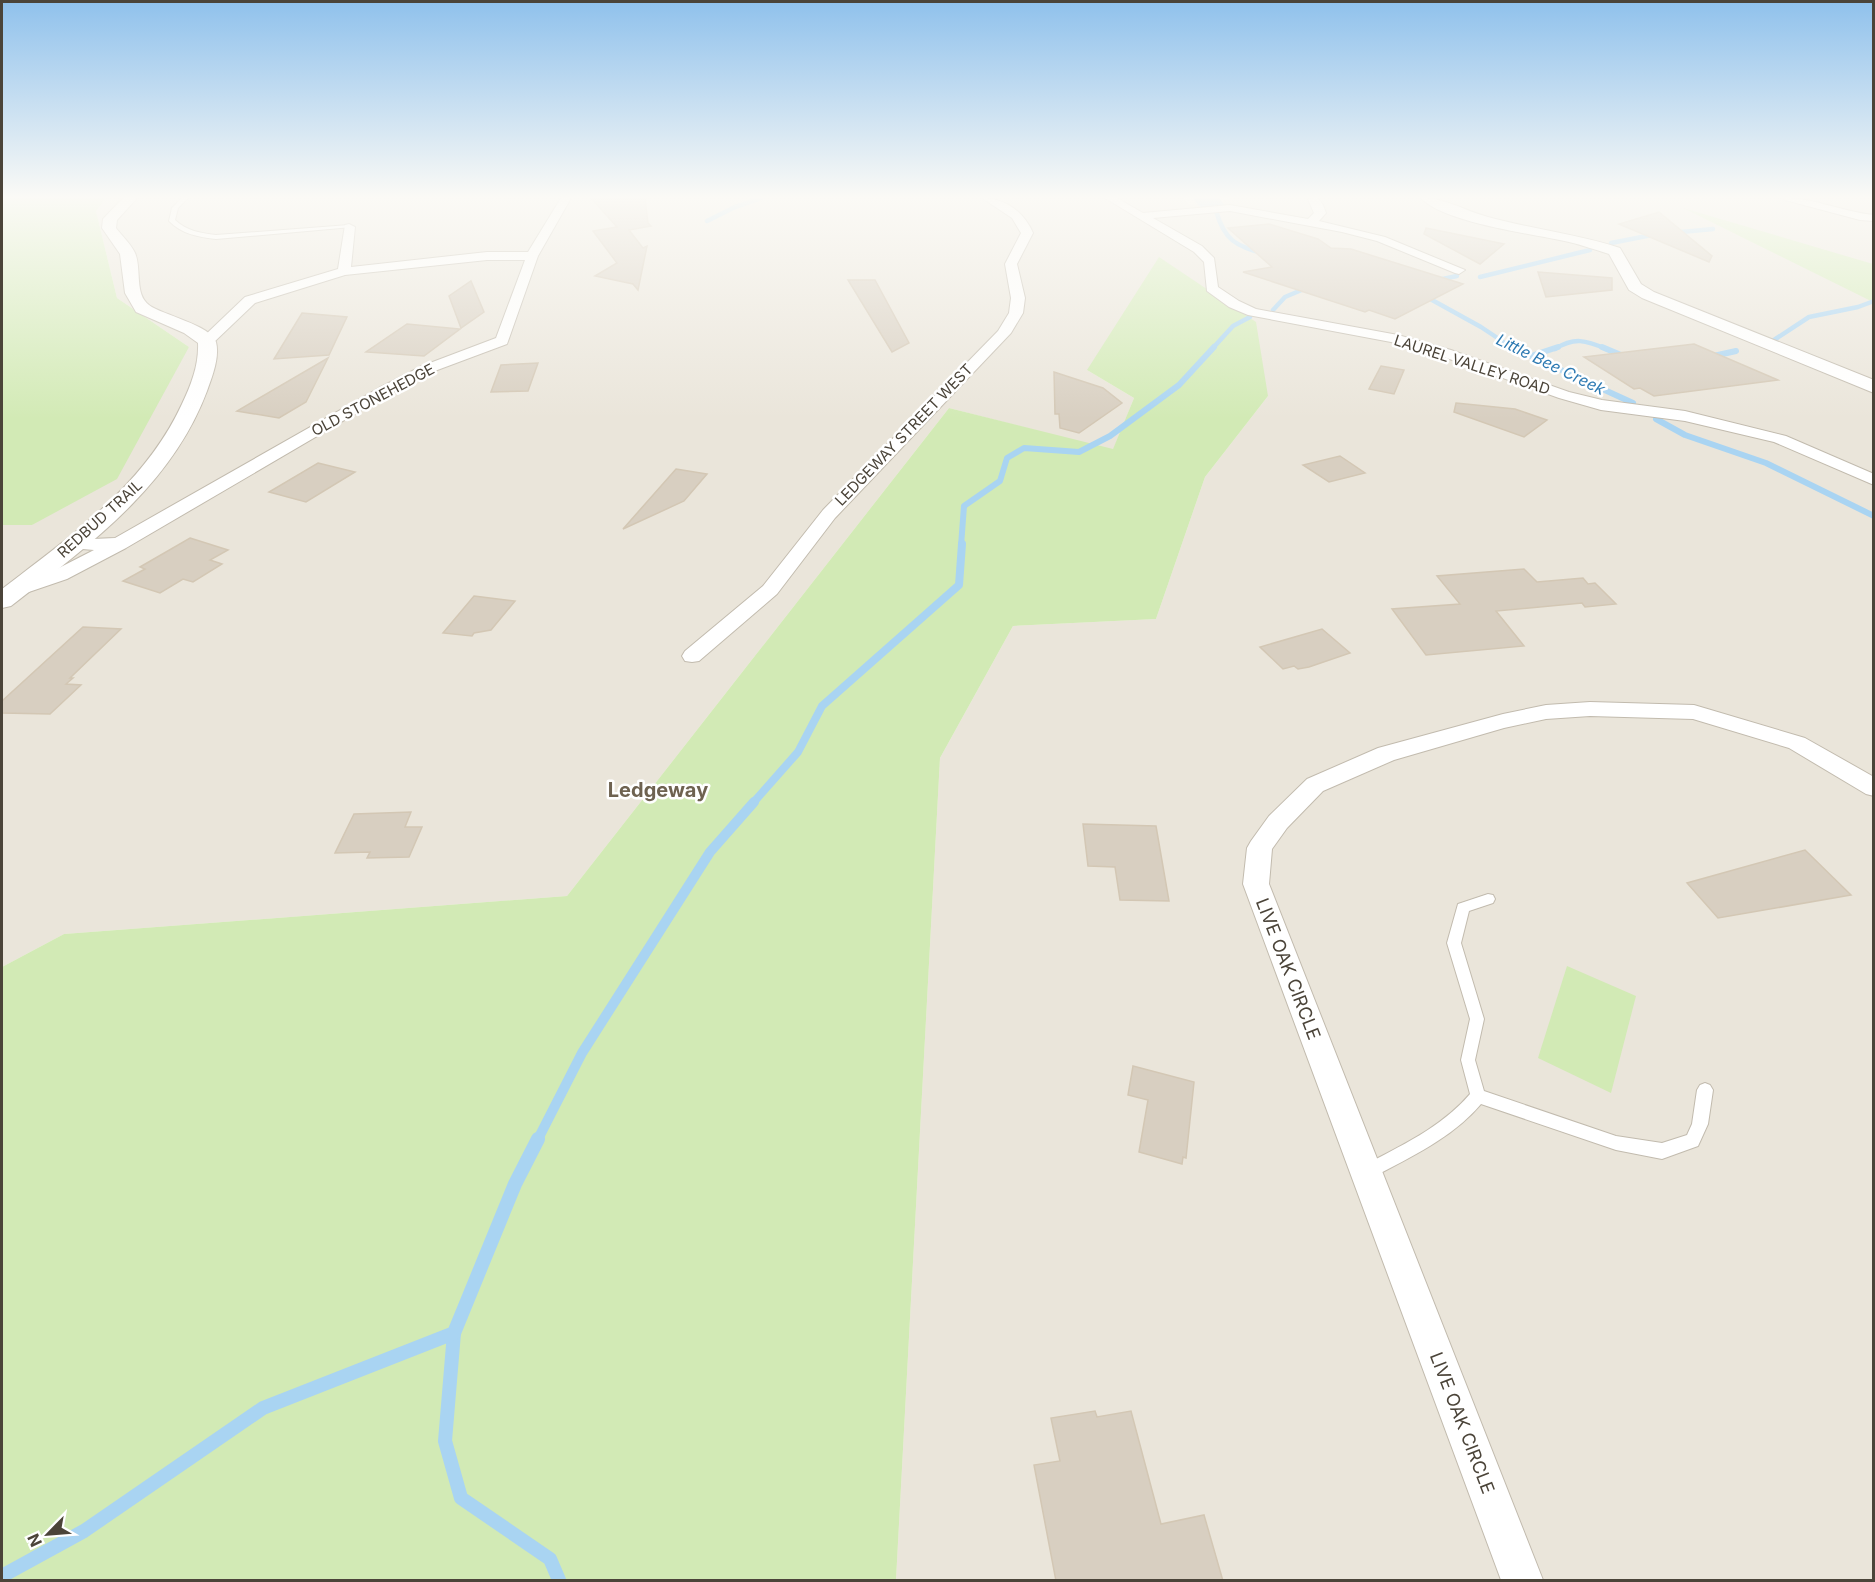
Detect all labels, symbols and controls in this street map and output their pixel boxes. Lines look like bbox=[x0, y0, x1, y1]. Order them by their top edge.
water label: Little Bee Creek bbox=[1493, 329, 1609, 399]
street label: LAUREL VALLEY ROAD bbox=[1392, 330, 1553, 399]
street label: OLD STONEHEDGE bbox=[308, 359, 438, 440]
street label: LEDGEWAY STREET WEST bbox=[831, 360, 977, 510]
street label: REDBUD TRAIL bbox=[53, 476, 146, 562]
district label: Ledgeway bbox=[608, 778, 708, 802]
street label: LIVE OAK CIRCLE bbox=[1252, 895, 1325, 1042]
street label: LIVE OAK CIRCLE bbox=[1426, 1349, 1499, 1496]
north arrow bbox=[18, 1504, 78, 1564]
text: N bbox=[23, 1531, 46, 1550]

